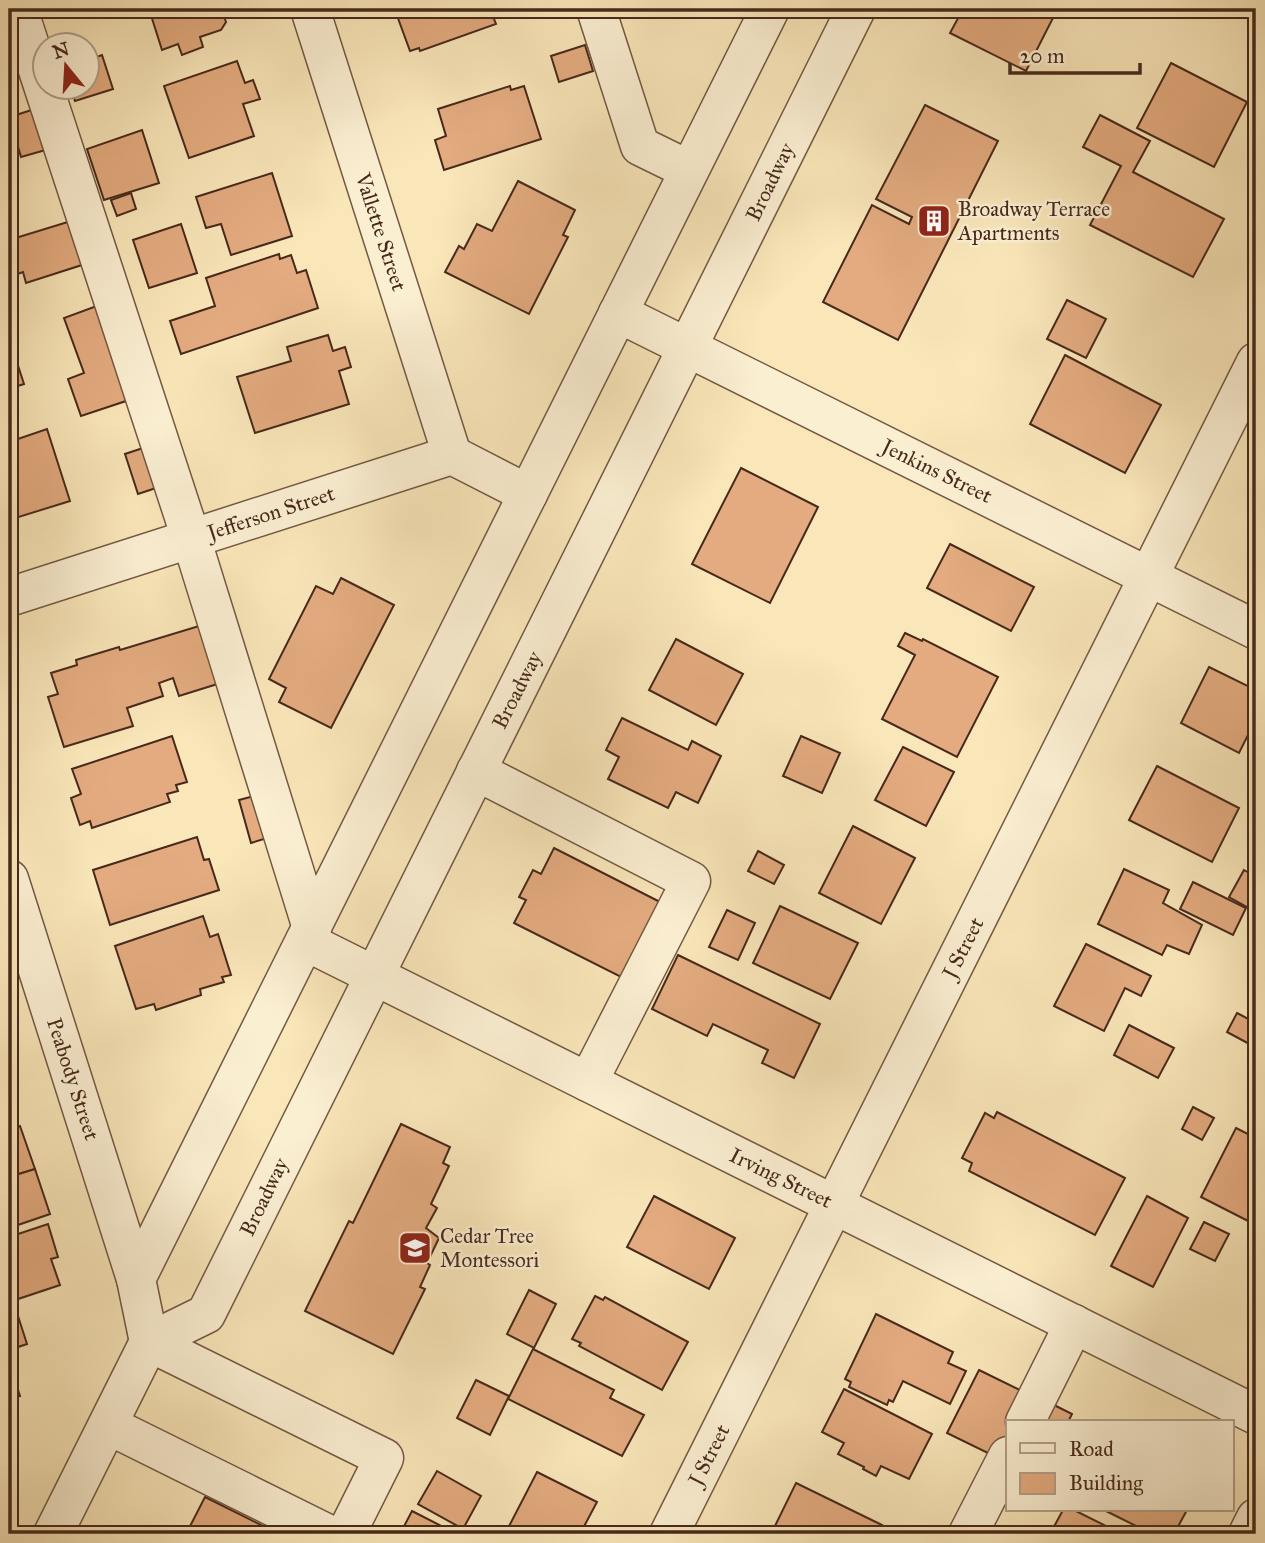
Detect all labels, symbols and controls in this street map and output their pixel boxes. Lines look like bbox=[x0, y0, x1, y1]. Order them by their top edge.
north arrow bbox=[32, 32, 102, 102]
scale bar bbox=[1010, 32, 1139, 76]
text: N bbox=[50, 37, 72, 64]
text: 20 m bbox=[1020, 43, 1065, 69]
street label: Broadway bbox=[740, 138, 801, 225]
street label: Vallette Street bbox=[349, 169, 412, 295]
place label: Broadway Terrace Apartments bbox=[957, 196, 1110, 246]
building icon: Broadway Terrace Apartments bbox=[915, 202, 953, 240]
street label: Jenkins Street bbox=[876, 432, 997, 509]
street label: Jefferson Street bbox=[202, 480, 339, 546]
street label: Broadway bbox=[486, 646, 548, 733]
street label: J Street bbox=[936, 913, 990, 985]
street label: Peabody Street bbox=[41, 1015, 105, 1144]
street label: Irving Street bbox=[725, 1142, 837, 1214]
street label: Broadway bbox=[234, 1153, 295, 1240]
place label: Cedar Tree Montessori bbox=[440, 1223, 539, 1273]
school or university icon: Cedar Tree Montessori bbox=[396, 1229, 434, 1267]
street label: J Street bbox=[682, 1420, 736, 1492]
legend bbox=[1006, 1420, 1234, 1512]
text: Road bbox=[1069, 1436, 1114, 1462]
text: Building bbox=[1069, 1470, 1143, 1496]

